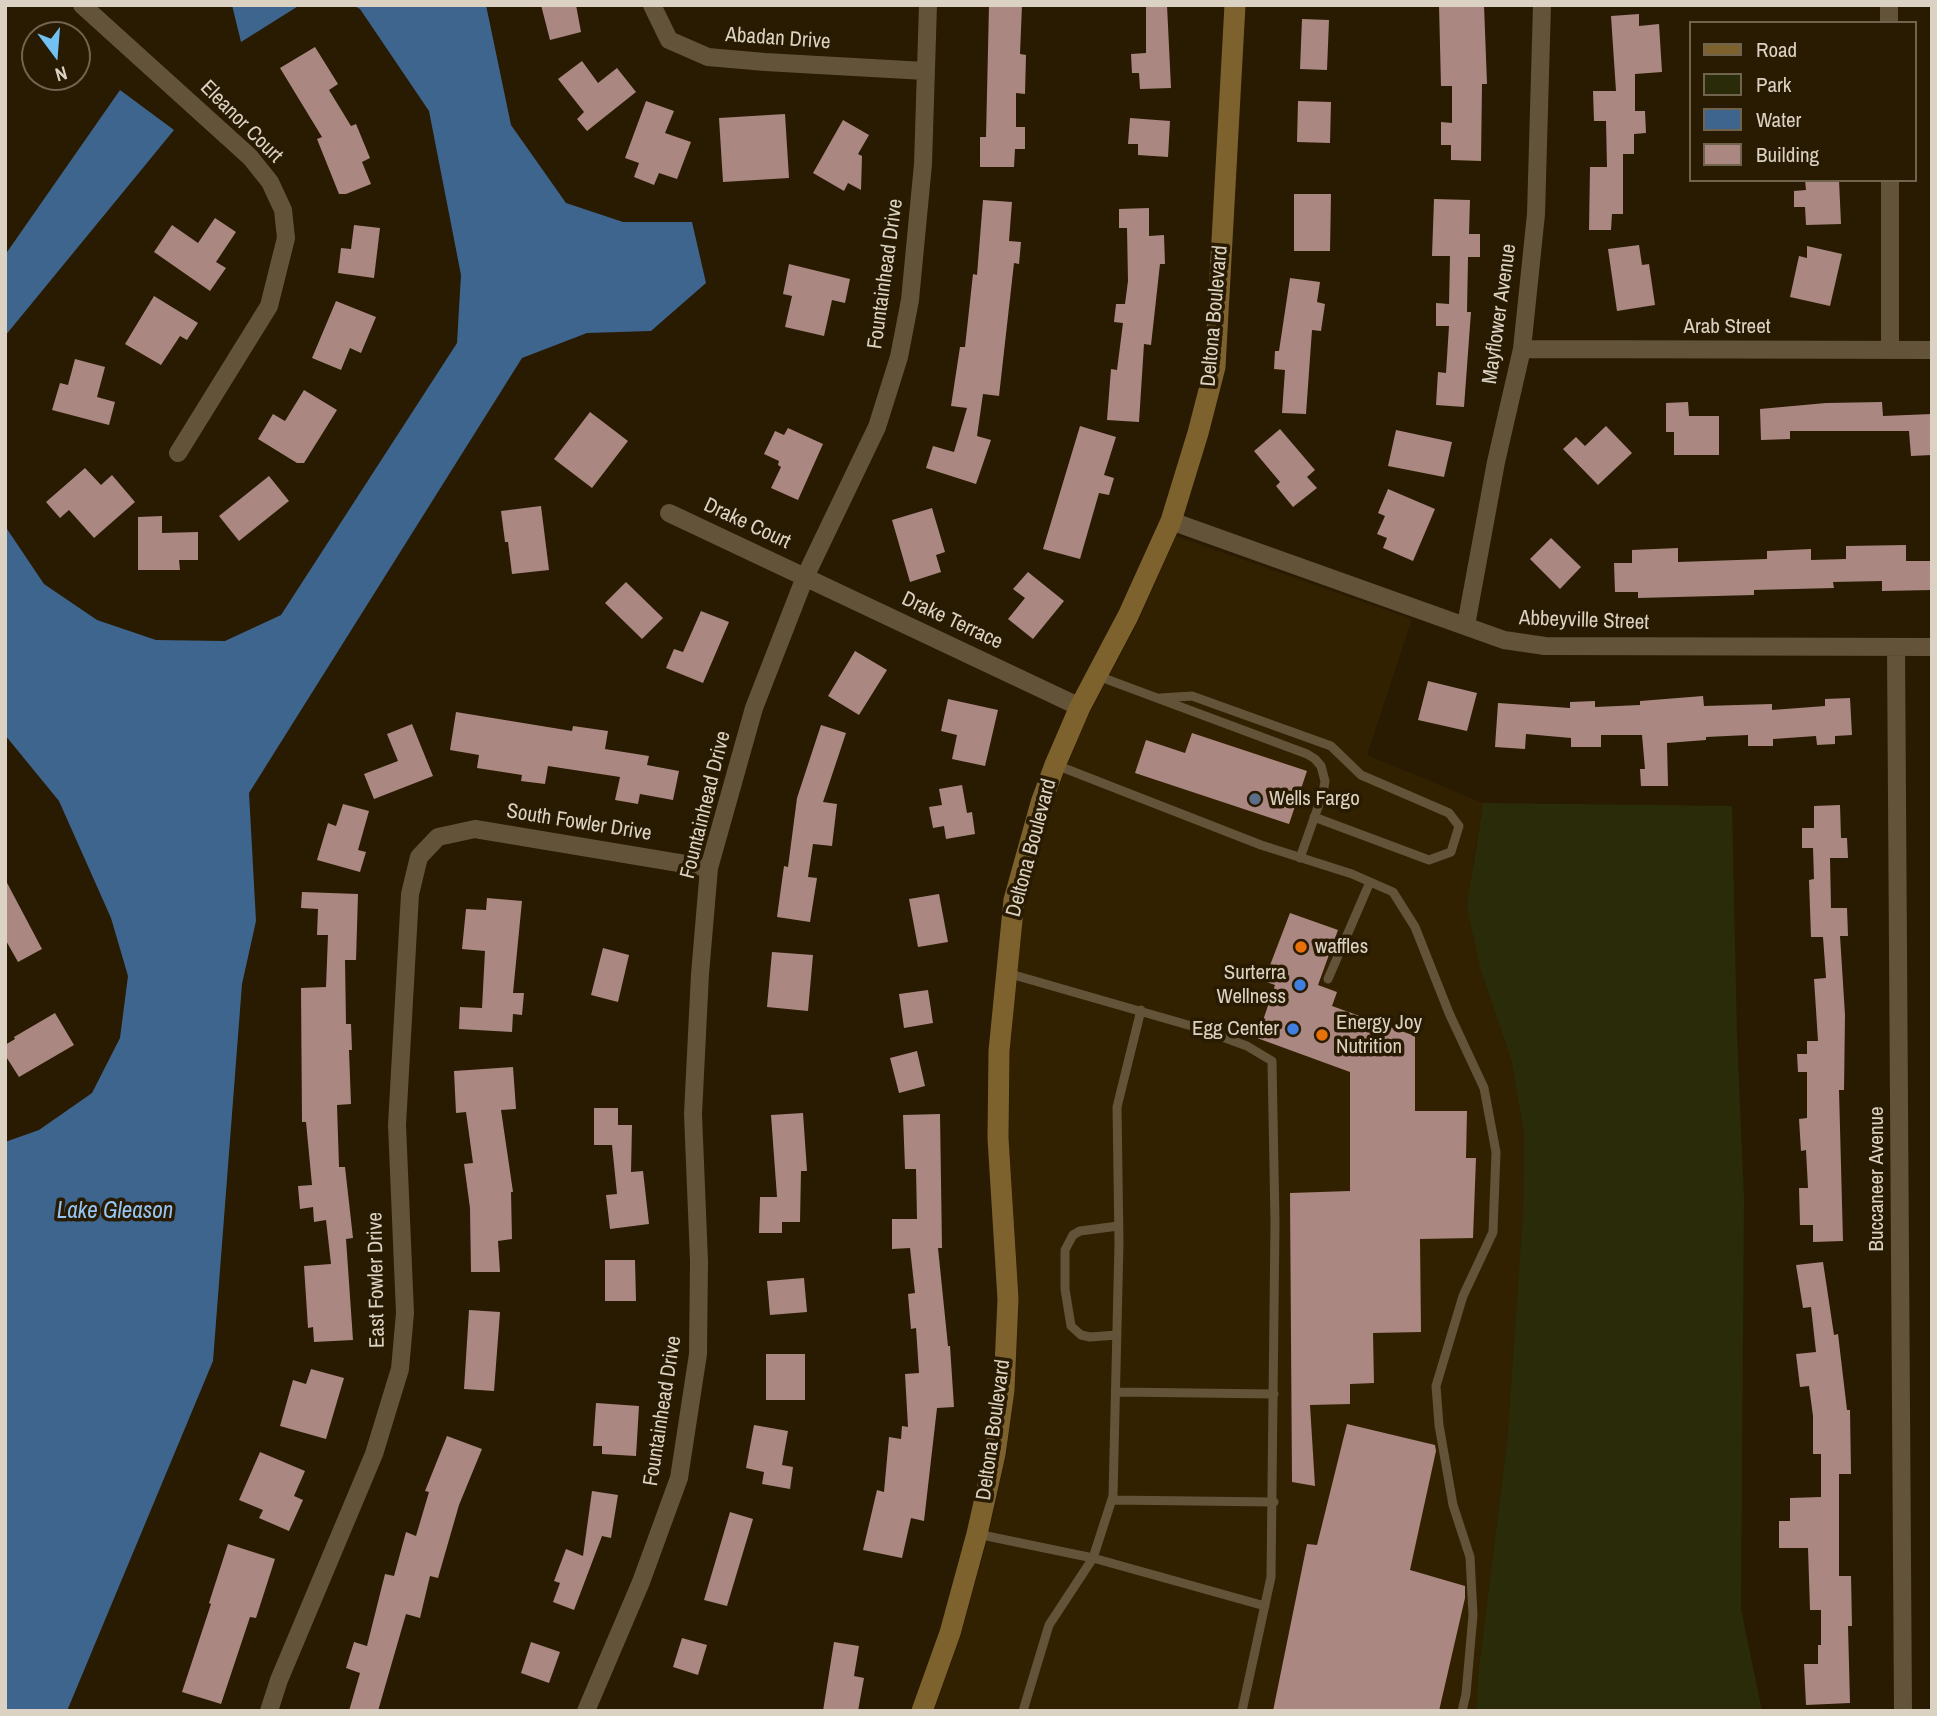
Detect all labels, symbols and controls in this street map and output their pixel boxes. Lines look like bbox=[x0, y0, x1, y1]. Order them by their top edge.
north arrow bbox=[21, 21, 91, 91]
legend bbox=[1688, 21, 1916, 182]
street label: Abadan Drive bbox=[725, 23, 831, 55]
text: Road bbox=[1756, 35, 1797, 64]
text: N bbox=[52, 60, 70, 88]
text: Park bbox=[1756, 70, 1791, 99]
street label: Eleanor Court bbox=[195, 76, 287, 168]
text: Water bbox=[1756, 105, 1801, 134]
text: Building bbox=[1756, 140, 1819, 169]
street label: Fountainhead Drive bbox=[863, 197, 909, 351]
street label: Mayflower Avenue bbox=[1478, 242, 1522, 386]
street label: Deltona Boulevard bbox=[1196, 244, 1234, 388]
street label: Arab Street bbox=[1683, 314, 1771, 340]
street label: Drake Court bbox=[700, 493, 794, 555]
street label: Drake Terrace bbox=[898, 587, 1006, 655]
street label: Abbeyville Street bbox=[1519, 606, 1649, 636]
street label: Fountainhead Drive bbox=[675, 729, 737, 881]
street label: Deltona Boulevard bbox=[1001, 776, 1063, 920]
place label: Wells Fargo bbox=[1269, 786, 1360, 812]
marker: Wells Fargo bbox=[1247, 791, 1263, 807]
street label: South Fowler Drive bbox=[505, 799, 653, 847]
place label: waffles bbox=[1315, 934, 1368, 960]
marker: waffles bbox=[1293, 939, 1309, 955]
place label: Surterra Wellness bbox=[1216, 960, 1286, 1010]
marker: Surterra Wellness bbox=[1292, 977, 1308, 993]
place label: Energy Joy Nutrition bbox=[1336, 1010, 1422, 1060]
place label: Egg Center bbox=[1192, 1016, 1279, 1042]
marker: Egg Center bbox=[1285, 1021, 1301, 1037]
marker: Energy Joy Nutrition bbox=[1314, 1027, 1330, 1043]
street label: Buccaneer Avenue bbox=[1864, 1106, 1890, 1252]
water label: Lake Gleason bbox=[57, 1198, 173, 1226]
street label: East Fowler Drive bbox=[363, 1212, 391, 1348]
street label: Fountainhead Drive bbox=[639, 1334, 687, 1488]
street label: Deltona Boulevard bbox=[972, 1358, 1016, 1502]

